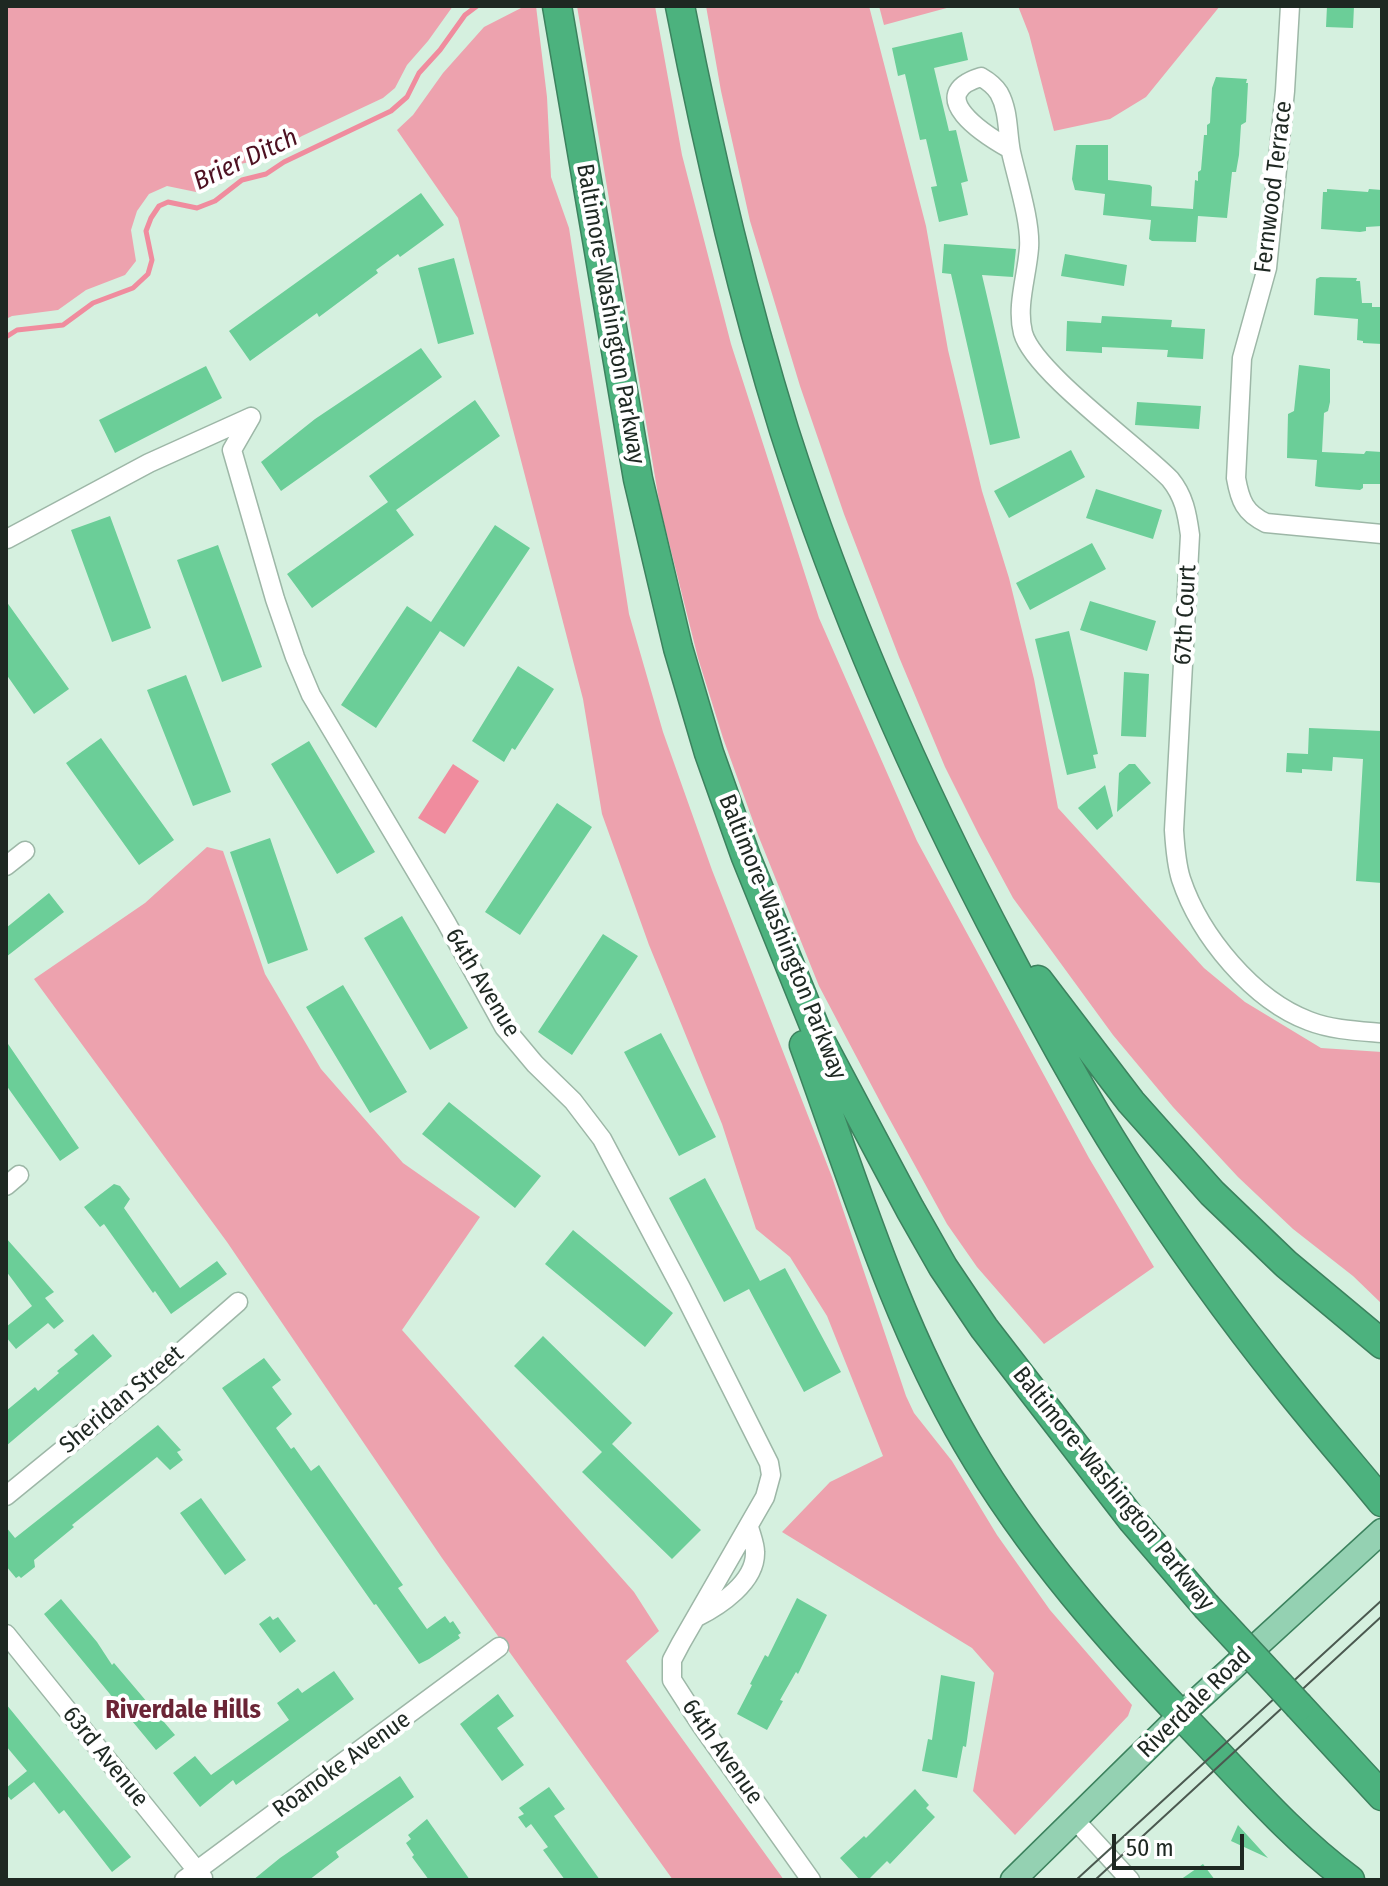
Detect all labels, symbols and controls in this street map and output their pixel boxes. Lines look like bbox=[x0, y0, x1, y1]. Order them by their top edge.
street label: Fernwood Terrace bbox=[1249, 99, 1299, 275]
water label: Brier Ditch bbox=[189, 122, 303, 198]
street label: Baltimore-Washington Parkway bbox=[569, 161, 651, 467]
street label: 67th Court bbox=[1169, 564, 1203, 666]
street label: Baltimore-Washington Parkway bbox=[712, 790, 852, 1084]
street label: 64th Avenue bbox=[438, 923, 526, 1043]
street label: Sheridan Street bbox=[54, 1340, 190, 1460]
street label: Baltimore-Washington Parkway bbox=[1006, 1362, 1220, 1616]
street label: Riverdale Road bbox=[1132, 1642, 1258, 1764]
street label: 64th Avenue bbox=[675, 1694, 769, 1810]
district label: Riverdale Hills bbox=[105, 1695, 261, 1727]
street label: 63rd Avenue bbox=[56, 1701, 154, 1813]
street label: Roanoke Avenue bbox=[268, 1706, 416, 1824]
scale bar bbox=[1116, 1818, 1248, 1868]
text: 50 m bbox=[1126, 1834, 1174, 1862]

